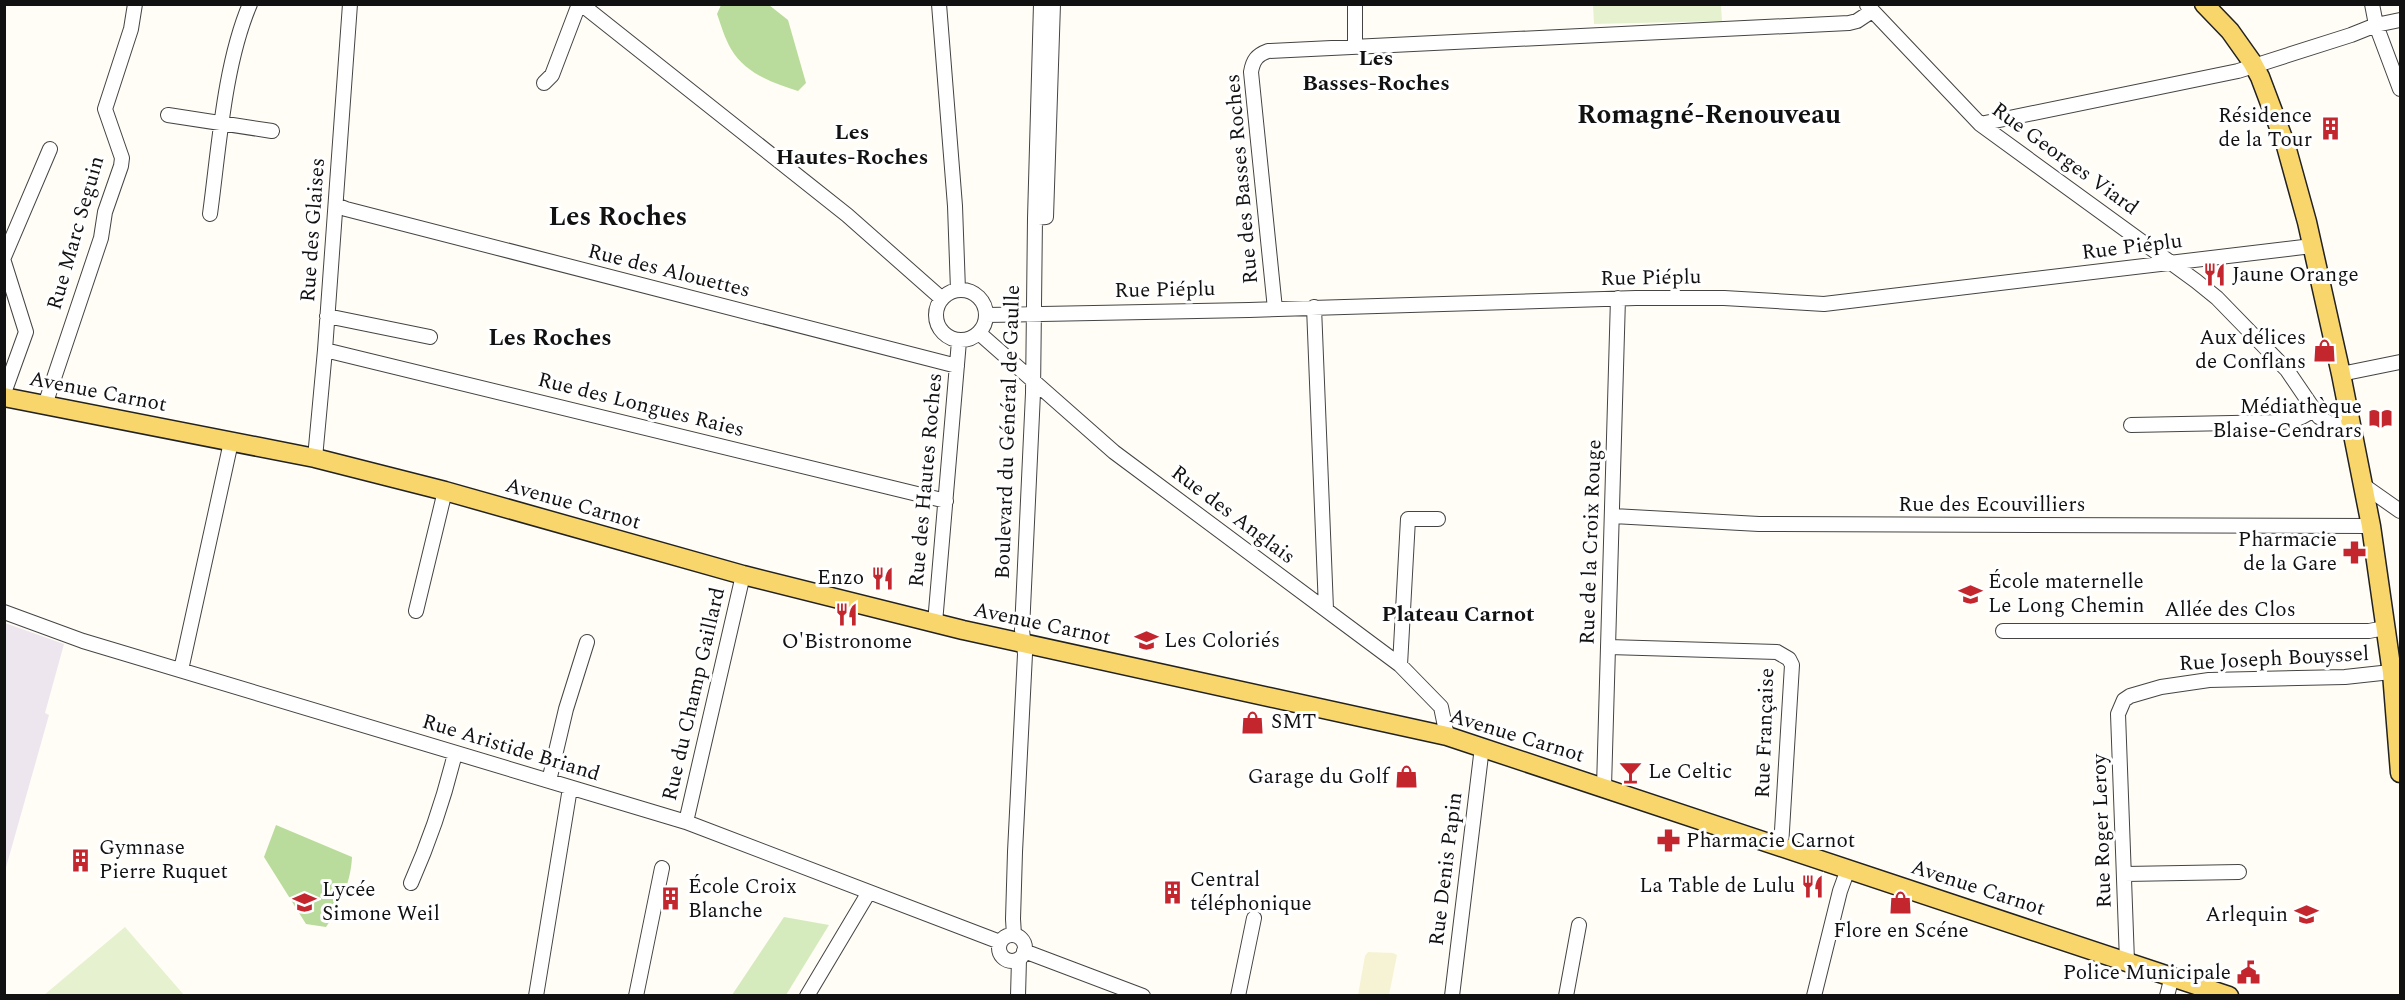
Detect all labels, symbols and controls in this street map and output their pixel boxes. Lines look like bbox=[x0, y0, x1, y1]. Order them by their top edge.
district label: Les Basses-Roches bbox=[1302, 42, 1450, 100]
street label: Rue des Basses Roches bbox=[1217, 73, 1267, 285]
district label: Romagné-Renouveau bbox=[1577, 94, 1841, 136]
street label: Rue Georges Viard bbox=[1985, 95, 2145, 223]
place label: Résidence de la Tour bbox=[2218, 100, 2312, 156]
building icon: Résidence de la Tour bbox=[2317, 115, 2343, 141]
district label: Les Hautes-Roches bbox=[776, 116, 928, 174]
street label: Rue Marc Seguin bbox=[39, 152, 113, 314]
street label: Rue des Glaises bbox=[292, 157, 334, 303]
district label: Les Roches bbox=[549, 196, 687, 238]
street label: Rue Piéplu bbox=[2080, 225, 2184, 269]
street label: Rue des Alouettes bbox=[584, 235, 754, 307]
place label: Jaune Orange bbox=[2232, 259, 2359, 291]
street label: Rue Piéplu bbox=[1600, 261, 1702, 295]
restaurant icon: Jaune Orange bbox=[2201, 262, 2227, 288]
street label: Rue Piéplu bbox=[1114, 273, 1216, 307]
street label: Boulevard du Général de Gaulle bbox=[987, 284, 1029, 580]
district label: Les Roches bbox=[488, 320, 612, 356]
place label: Aux délices de Conflans bbox=[2195, 322, 2306, 378]
shop icon: Aux délices de Conflans bbox=[2311, 337, 2337, 363]
street label: Avenue Carnot bbox=[27, 363, 169, 421]
street label: Rue des Longues Raies bbox=[534, 364, 748, 446]
street label: Rue des Hautes Roches bbox=[901, 371, 951, 589]
place label: Médiathèque Blaise-Cendrars bbox=[2212, 391, 2362, 447]
library icon: Médiathèque Blaise-Cendrars bbox=[2367, 406, 2393, 432]
street label: Rue de la Croix Rouge bbox=[1571, 439, 1611, 645]
street label: Rue des Anglais bbox=[1164, 458, 1302, 572]
street label: Avenue Carnot bbox=[502, 469, 644, 539]
street label: Rue des Ecouvilliers bbox=[1898, 489, 2086, 521]
place label: Pharmacie de la Gare bbox=[2238, 524, 2337, 580]
pharmacy icon: Pharmacie de la Gare bbox=[2342, 539, 2368, 565]
place label: Enzo bbox=[817, 562, 864, 594]
restaurant icon: Enzo bbox=[869, 565, 895, 591]
place label: École maternelle Le Long Chemin bbox=[1988, 566, 2145, 622]
school or university icon: École maternelle Le Long Chemin bbox=[1957, 581, 1983, 607]
street label: Rue du Champ Gaillard bbox=[654, 584, 734, 804]
street label: Avenue Carnot bbox=[970, 594, 1114, 654]
street label: Allée des Clos bbox=[2164, 594, 2296, 626]
district label: Plateau Carnot bbox=[1381, 598, 1535, 631]
restaurant icon: O'Bistronome bbox=[834, 601, 860, 627]
place label: Les Coloriés bbox=[1164, 625, 1280, 657]
place label: O'Bistronome bbox=[782, 626, 912, 658]
school or university icon: Les Coloriés bbox=[1133, 628, 1159, 654]
street label: Rue Joseph Bouyssel bbox=[2178, 638, 2370, 680]
street label: Rue Française bbox=[1747, 667, 1783, 799]
street label: Avenue Carnot bbox=[1446, 700, 1588, 772]
street label: Rue Aristide Briand bbox=[418, 706, 604, 790]
place label: SMT bbox=[1271, 706, 1316, 738]
shop icon: SMT bbox=[1240, 709, 1266, 735]
street label: Rue Roger Leroy bbox=[2083, 752, 2121, 909]
place label: Le Celtic bbox=[1648, 756, 1732, 788]
bar icon: Le Celtic bbox=[1617, 759, 1643, 785]
place label: Garage du Golf bbox=[1248, 761, 1391, 793]
shop icon: Garage du Golf bbox=[1394, 764, 1420, 790]
street label: Rue Denis Papin bbox=[1421, 790, 1471, 948]
place label: Pharmacie Carnot bbox=[1686, 825, 1855, 857]
pharmacy icon: Pharmacie Carnot bbox=[1655, 828, 1681, 854]
place label: Gymnase Pierre Ruquet bbox=[99, 832, 228, 888]
building icon: Gymnase Pierre Ruquet bbox=[68, 847, 94, 873]
street label: Avenue Carnot bbox=[1907, 851, 2049, 925]
place label: Central téléphonique bbox=[1190, 864, 1312, 920]
place label: La Table de Lulu bbox=[1639, 870, 1795, 902]
place label: École Croix Blanche bbox=[688, 871, 797, 927]
restaurant icon: La Table de Lulu bbox=[1800, 873, 1826, 899]
place label: Lycée Simone Weil bbox=[322, 874, 440, 930]
building icon: Central téléphonique bbox=[1159, 879, 1185, 905]
building icon: École Croix Blanche bbox=[657, 886, 683, 912]
school or university icon: Lycée Simone Weil bbox=[291, 889, 317, 915]
shop icon: Flore en Scéne bbox=[1888, 890, 1914, 916]
place label: Arlequin bbox=[2205, 899, 2288, 931]
school or university icon: Arlequin bbox=[2293, 902, 2319, 928]
place label: Flore en Scéne bbox=[1833, 915, 1969, 947]
place label: Police Municipale bbox=[2063, 957, 2231, 989]
public building icon: Police Municipale bbox=[2236, 960, 2262, 986]

